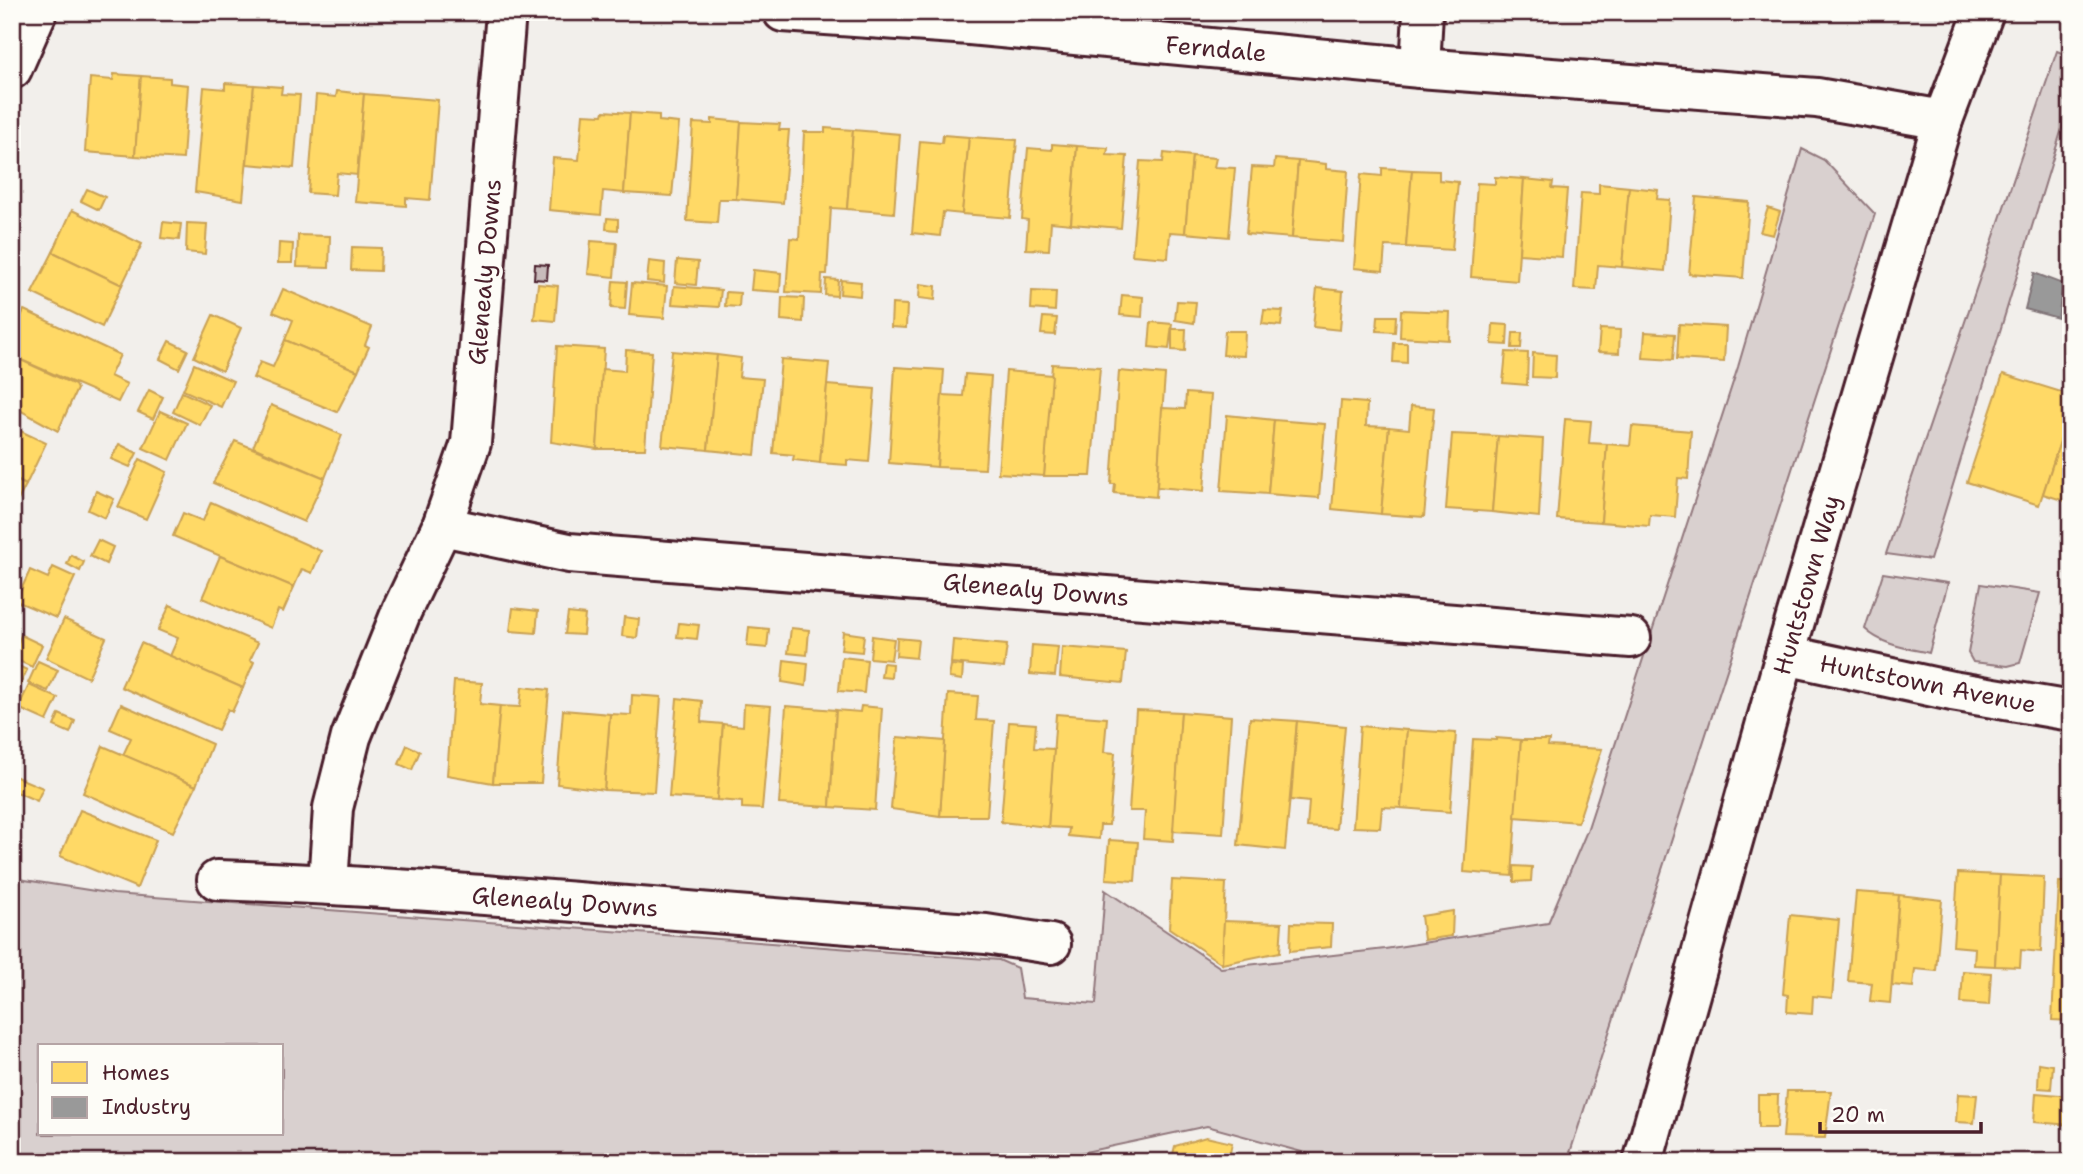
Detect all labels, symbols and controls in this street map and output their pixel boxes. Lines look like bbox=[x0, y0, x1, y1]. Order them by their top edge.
street label: Ferndale bbox=[1164, 29, 1268, 69]
street label: Glenealy Downs bbox=[461, 177, 509, 367]
street label: Huntstown Way bbox=[1766, 491, 1848, 679]
street label: Glenealy Downs bbox=[941, 566, 1131, 614]
street label: Huntstown Avenue bbox=[1817, 647, 2039, 721]
street label: Glenealy Downs bbox=[471, 880, 659, 924]
legend bbox=[38, 1044, 284, 1136]
text: Homes bbox=[102, 1059, 170, 1087]
scale bar bbox=[1820, 1090, 1982, 1134]
text: Industry bbox=[102, 1093, 191, 1121]
text: 20 m bbox=[1831, 1101, 1885, 1129]

